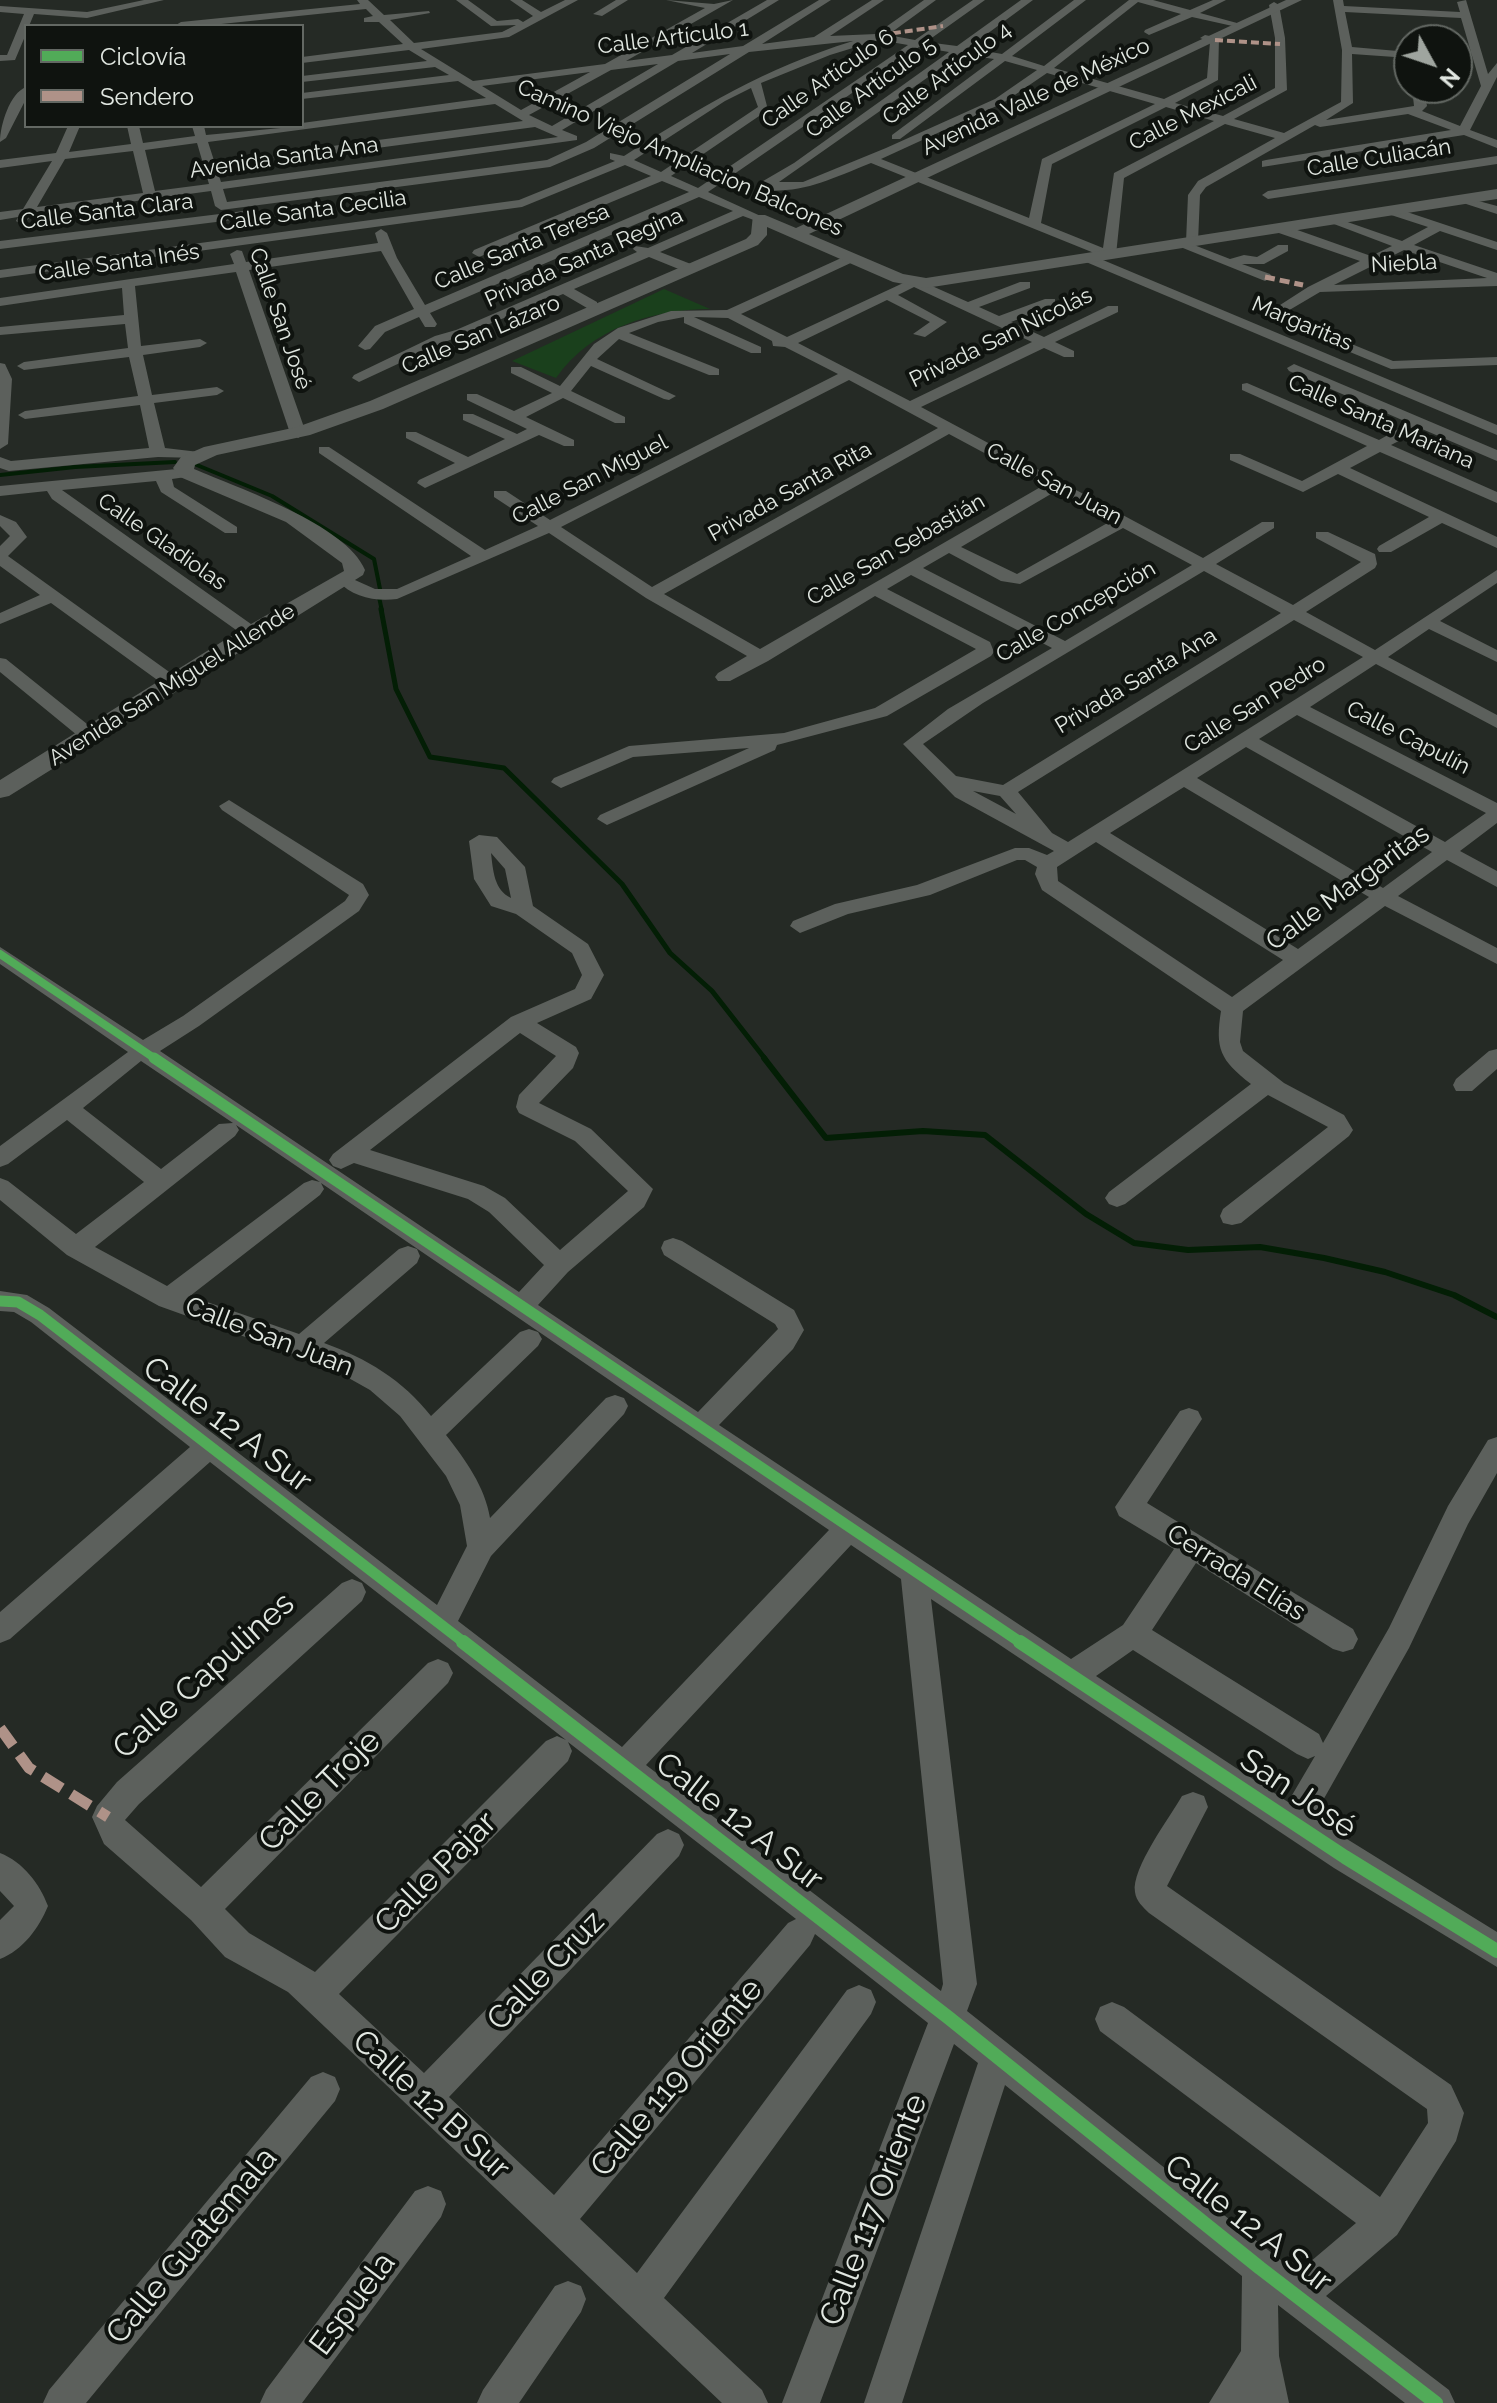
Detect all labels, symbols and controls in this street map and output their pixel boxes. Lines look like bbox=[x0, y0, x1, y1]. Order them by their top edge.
street label: Calle Artículo 1 bbox=[596, 16, 750, 60]
street label: Calle Artículo 4 bbox=[877, 17, 1017, 131]
legend bbox=[24, 24, 304, 128]
street label: Calle Artículo 6 bbox=[757, 24, 899, 134]
north arrow bbox=[1393, 24, 1473, 104]
street label: Calle Artículo 5 bbox=[801, 32, 941, 144]
street label: Avenida Valle de México bbox=[918, 33, 1154, 161]
text: Ciclovía bbox=[100, 42, 186, 71]
text: N bbox=[1435, 63, 1465, 93]
street label: Calle Mexicali bbox=[1125, 69, 1261, 157]
street label: Camino Viejo Ampliacion Balcones bbox=[513, 74, 847, 242]
text: Sendero bbox=[100, 82, 194, 111]
street label: Avenida Santa Ana bbox=[188, 132, 380, 184]
street label: Calle Culiacán bbox=[1305, 134, 1453, 182]
street label: Calle Santa Cecilia bbox=[218, 185, 408, 237]
street label: Calle Santa Clara bbox=[19, 188, 195, 236]
street label: Calle Santa Teresa bbox=[431, 198, 613, 296]
street label: Privada Santa Regina bbox=[481, 202, 687, 314]
street label: Calle Santa Inés bbox=[37, 239, 201, 287]
street label: Calle San José bbox=[243, 245, 317, 393]
street label: Niebla bbox=[1370, 249, 1438, 279]
street label: Privada San Nicolás bbox=[905, 282, 1097, 394]
street label: Calle San Lázaro bbox=[398, 290, 564, 380]
street label: Margaritas bbox=[1248, 291, 1356, 357]
street label: Calle Santa Mariana bbox=[1284, 369, 1478, 475]
street label: Calle San Miguel bbox=[508, 429, 672, 531]
street label: Privada Santa Rita bbox=[704, 436, 876, 548]
street label: Calle San Juan bbox=[982, 437, 1126, 531]
street label: Calle Gladiolas bbox=[92, 488, 232, 596]
street label: Calle San Sebastián bbox=[802, 488, 990, 612]
street label: Calle Concepción bbox=[992, 556, 1160, 668]
street label: Avenida San Miguel Allende bbox=[44, 598, 300, 772]
street label: Privada Santa Ana bbox=[1050, 622, 1222, 740]
street label: Calle San Pedro bbox=[1179, 651, 1331, 759]
street label: Calle Capulín bbox=[1342, 696, 1474, 780]
street label: Calle Margaritas bbox=[1260, 818, 1436, 958]
street label: Calle San Juan bbox=[181, 1291, 357, 1383]
street label: Calle 12 A Sur bbox=[135, 1349, 319, 1501]
street label: Cerrada Elías bbox=[1161, 1518, 1311, 1628]
street label: Calle Capulines bbox=[106, 1585, 302, 1767]
street label: Calle Troje bbox=[251, 1722, 389, 1860]
street label: San José bbox=[1233, 1741, 1363, 1847]
street label: Calle 12 A Sur bbox=[648, 1745, 830, 1899]
street label: Calle Pajar bbox=[367, 1804, 505, 1942]
street label: Calle Cruz bbox=[480, 1903, 612, 2039]
street label: Calle 119 Oriente bbox=[583, 1971, 771, 2185]
street label: Calle 12 B Sur bbox=[344, 2022, 518, 2188]
street label: Calle 117 Oriente bbox=[812, 2089, 936, 2331]
street label: Calle Guatemala bbox=[98, 2140, 286, 2352]
street label: Calle 12 A Sur bbox=[1157, 2147, 1339, 2301]
street label: Espuela bbox=[302, 2245, 404, 2363]

